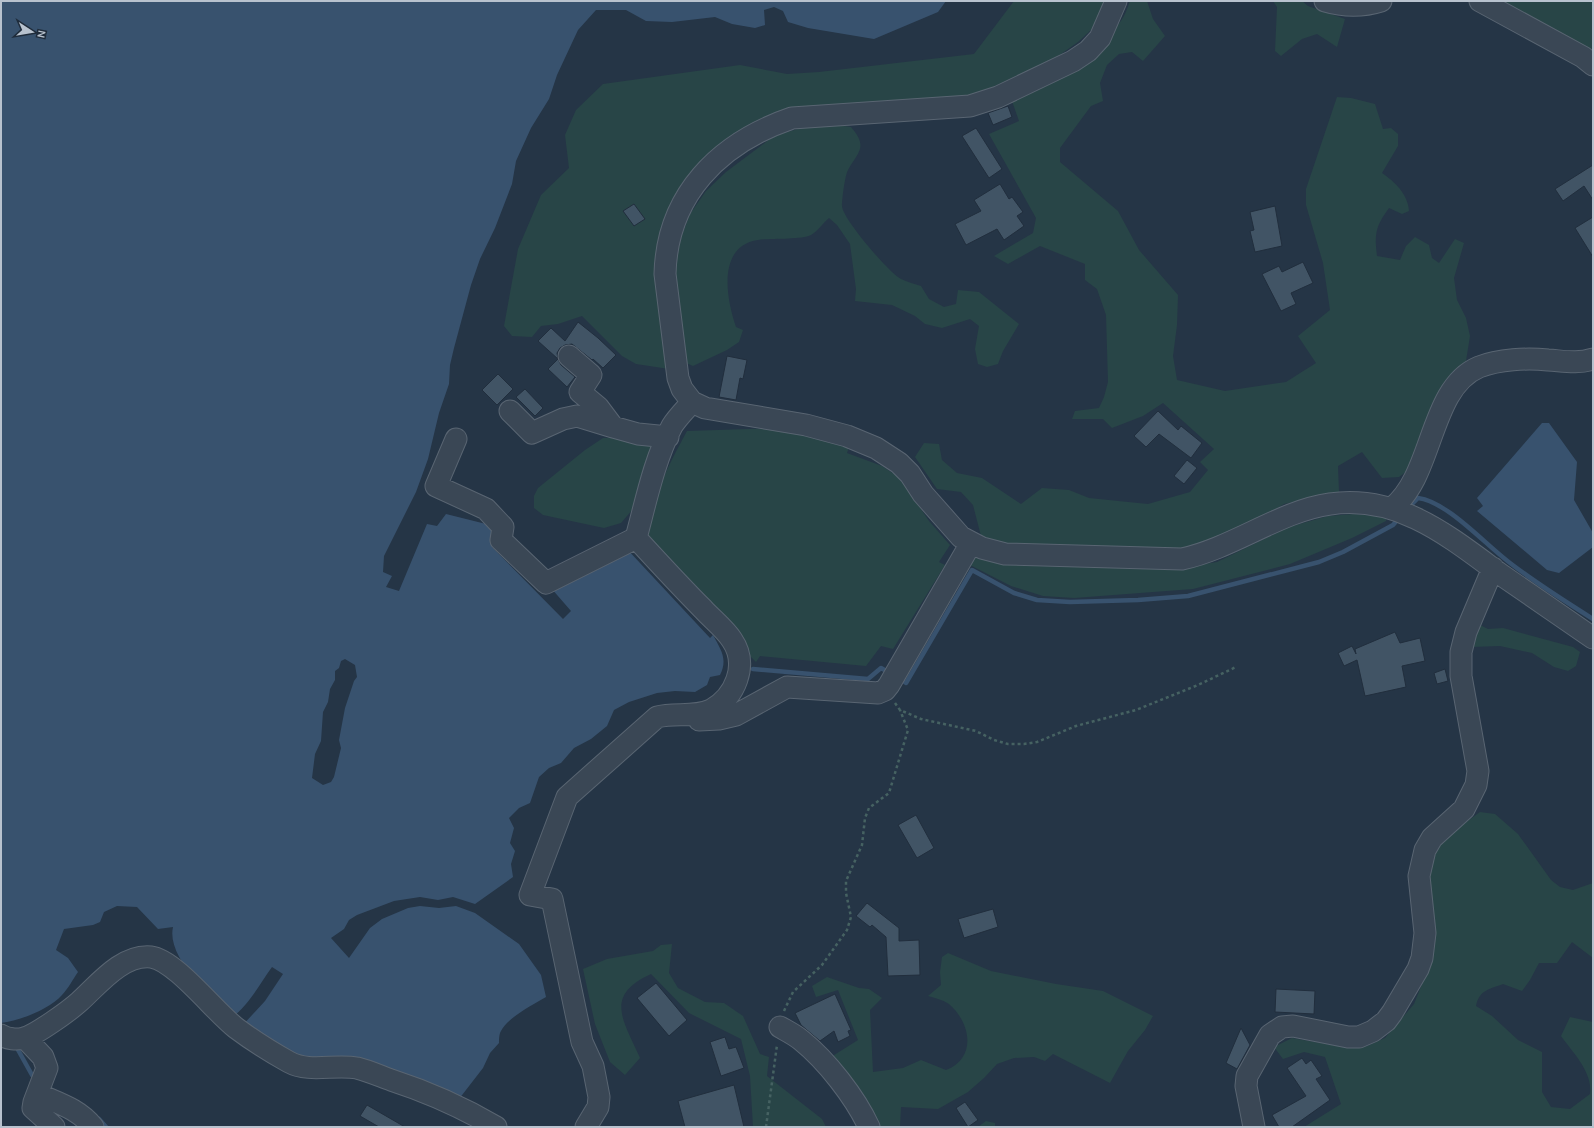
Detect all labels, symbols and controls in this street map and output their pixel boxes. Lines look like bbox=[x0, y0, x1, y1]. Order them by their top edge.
north arrow bbox=[12, 12, 52, 52]
text: N bbox=[34, 29, 48, 39]

